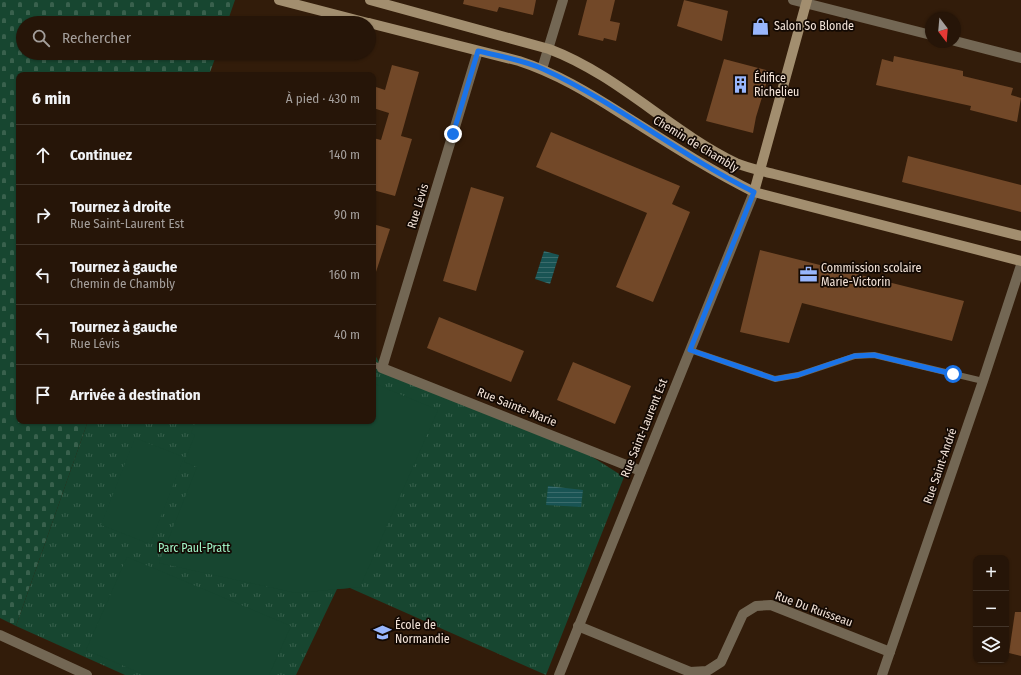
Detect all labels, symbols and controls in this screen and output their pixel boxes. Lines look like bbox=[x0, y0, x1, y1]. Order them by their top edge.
north arrow bbox=[925, 12, 961, 48]
search box bbox=[16, 16, 376, 60]
shop icon: Salon So Blonde bbox=[751, 16, 771, 36]
place label: Salon So Blonde bbox=[774, 19, 854, 33]
icon: search bbox=[30, 27, 52, 49]
text: Rechercher bbox=[62, 29, 131, 47]
place label: Édifice Richelieu bbox=[754, 70, 799, 99]
building icon: Édifice Richelieu bbox=[731, 75, 751, 95]
text: 6 min bbox=[32, 88, 71, 109]
text: À pied · 430 m bbox=[286, 91, 360, 106]
street label: Chemin de Chambly bbox=[651, 113, 742, 175]
route end bbox=[444, 125, 462, 143]
icon: ahead bbox=[32, 144, 54, 166]
text: Continuez bbox=[70, 146, 132, 164]
text: 140 m bbox=[329, 147, 360, 162]
street label: Rue Lévis bbox=[405, 182, 431, 230]
text: Tournez à droite bbox=[70, 198, 171, 216]
icon: right bbox=[32, 204, 54, 226]
text: 90 m bbox=[334, 207, 360, 222]
text: Rue Saint-Laurent Est bbox=[70, 216, 184, 231]
text: Tournez à gauche bbox=[70, 258, 177, 276]
place label: Commission scolaire Marie-Victorin bbox=[821, 261, 921, 289]
icon: left bbox=[32, 264, 54, 286]
office icon: Commission scolaire Marie-Victorin bbox=[798, 265, 818, 285]
text: 160 m bbox=[329, 267, 360, 282]
text: Chemin de Chambly bbox=[70, 276, 175, 291]
text: Tournez à gauche bbox=[70, 318, 177, 336]
icon: left bbox=[32, 324, 54, 346]
text: 40 m bbox=[334, 327, 360, 342]
text: Rue Lévis bbox=[70, 336, 120, 351]
route start bbox=[944, 365, 962, 383]
street label: Rue Saint-Laurent Est bbox=[618, 376, 670, 480]
icon: arrive bbox=[32, 384, 54, 406]
street label: Rue Sainte-Marie bbox=[475, 385, 559, 429]
text: Arrivée à destination bbox=[70, 386, 201, 404]
street label: Rue Saint-André bbox=[920, 426, 960, 506]
park label: Parc Paul-Pratt bbox=[158, 541, 230, 555]
map controls bbox=[973, 555, 1009, 663]
button: + bbox=[973, 555, 1009, 591]
street label: Rue Du Ruisseau bbox=[773, 588, 855, 630]
button: − bbox=[973, 591, 1009, 627]
place label: École de Normandie bbox=[395, 617, 450, 646]
school or university icon: École de Normandie bbox=[372, 622, 392, 642]
button: layers bbox=[973, 627, 1009, 663]

